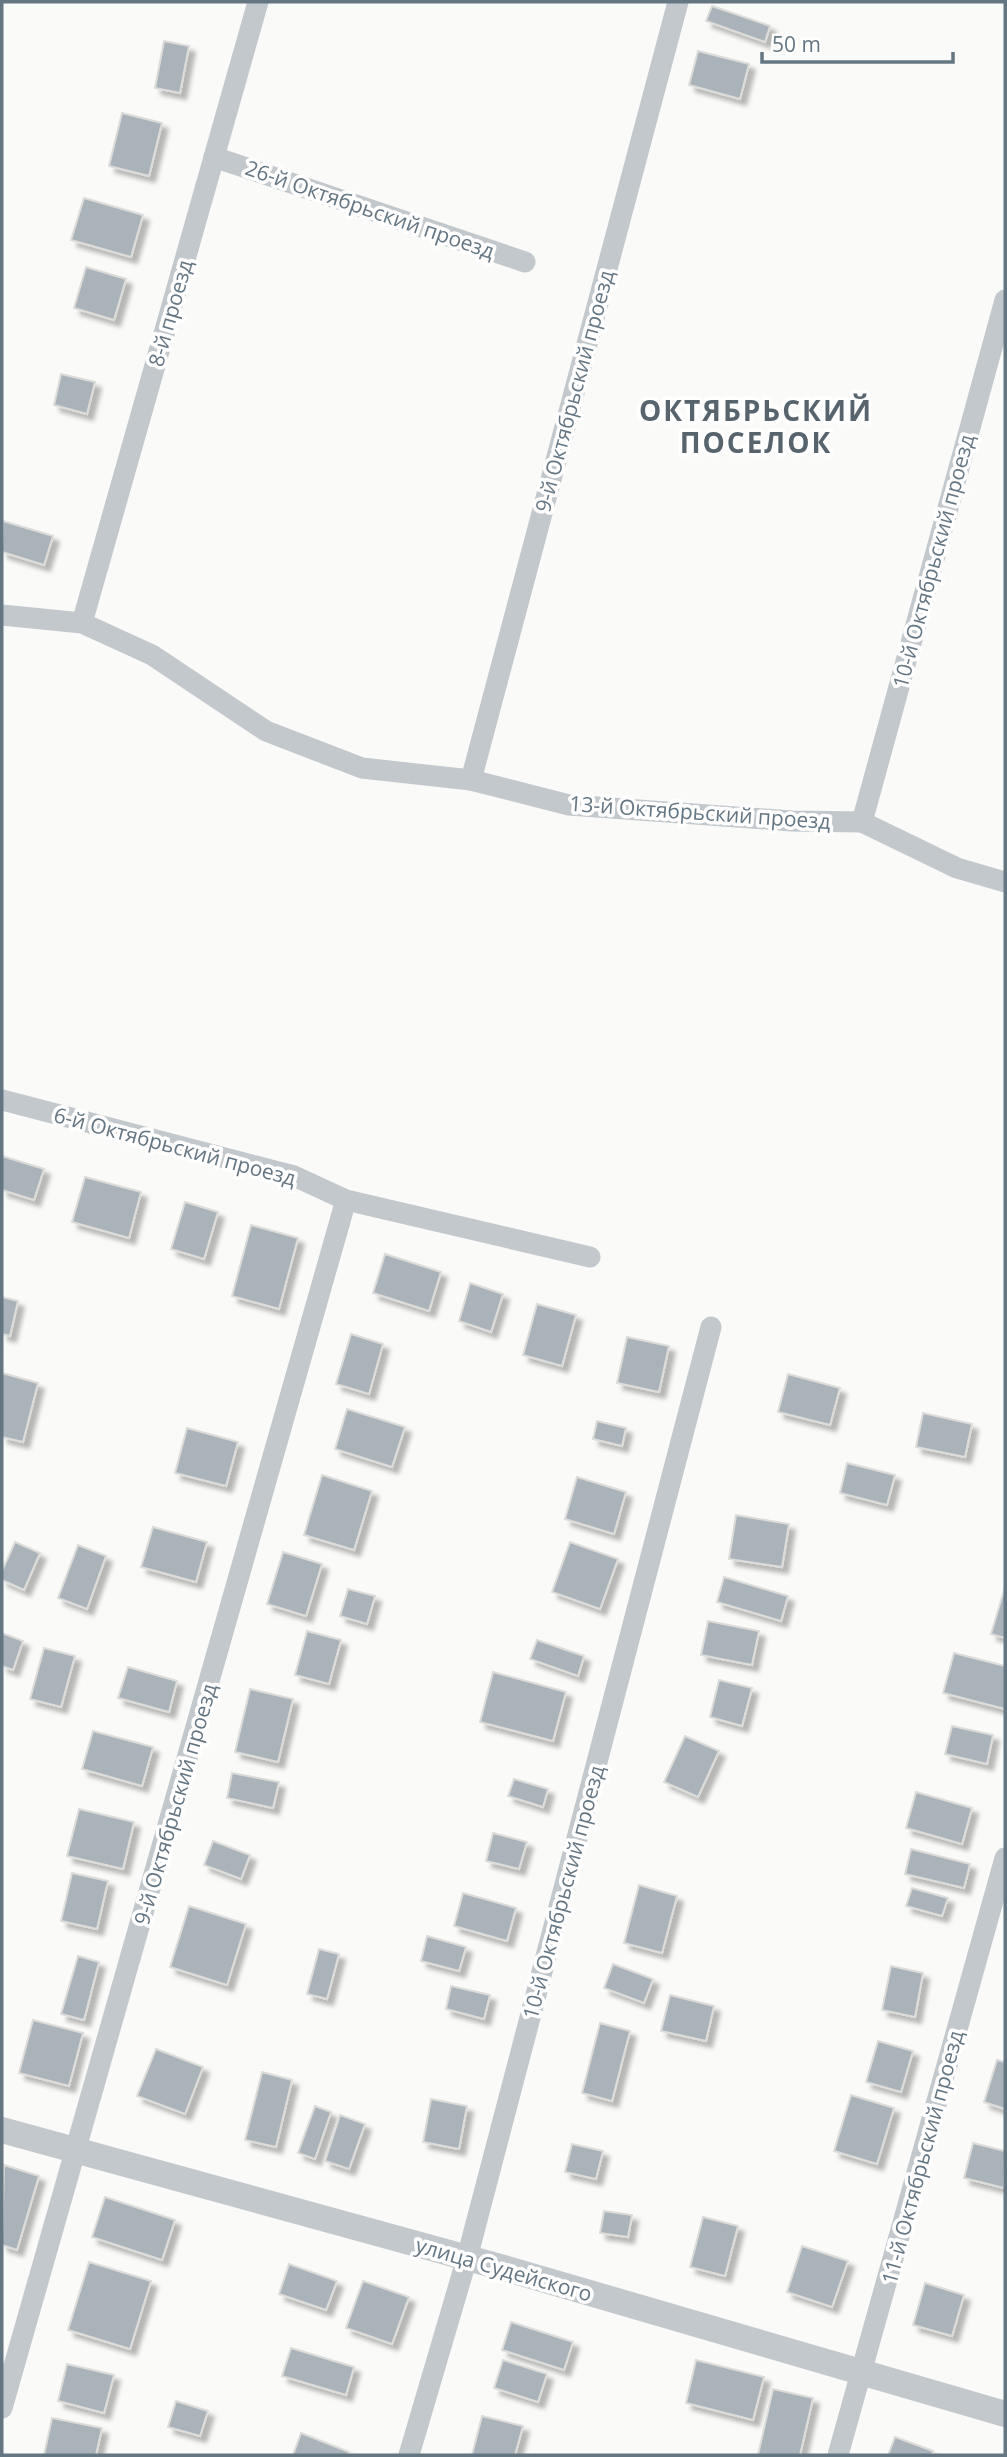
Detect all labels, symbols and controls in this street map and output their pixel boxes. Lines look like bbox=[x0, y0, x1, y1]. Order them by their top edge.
scale bar bbox=[762, 21, 953, 65]
text: 50 m bbox=[772, 30, 821, 58]
street label: 26-й Октябрьский проезд bbox=[242, 153, 498, 265]
street label: 8-й проезд bbox=[141, 256, 199, 370]
street label: 9-й Октябрьский проезд bbox=[528, 267, 620, 515]
district label: ОКТЯБРЬСКИЙ ПОСЕЛОК bbox=[639, 391, 873, 461]
street label: 10-й Октябрьский проезд bbox=[886, 431, 980, 691]
street label: 13-й Октябрьский проезд bbox=[569, 789, 831, 835]
street label: 6-й Октябрьский проезд bbox=[51, 1100, 299, 1192]
street label: 9-й Октябрьский проезд bbox=[127, 1680, 223, 1928]
street label: 10-й Октябрьский проезд bbox=[516, 1762, 610, 2022]
street label: 11-й Октябрьский проезд bbox=[875, 2027, 969, 2287]
street label: улица Судейского bbox=[412, 2230, 596, 2308]

